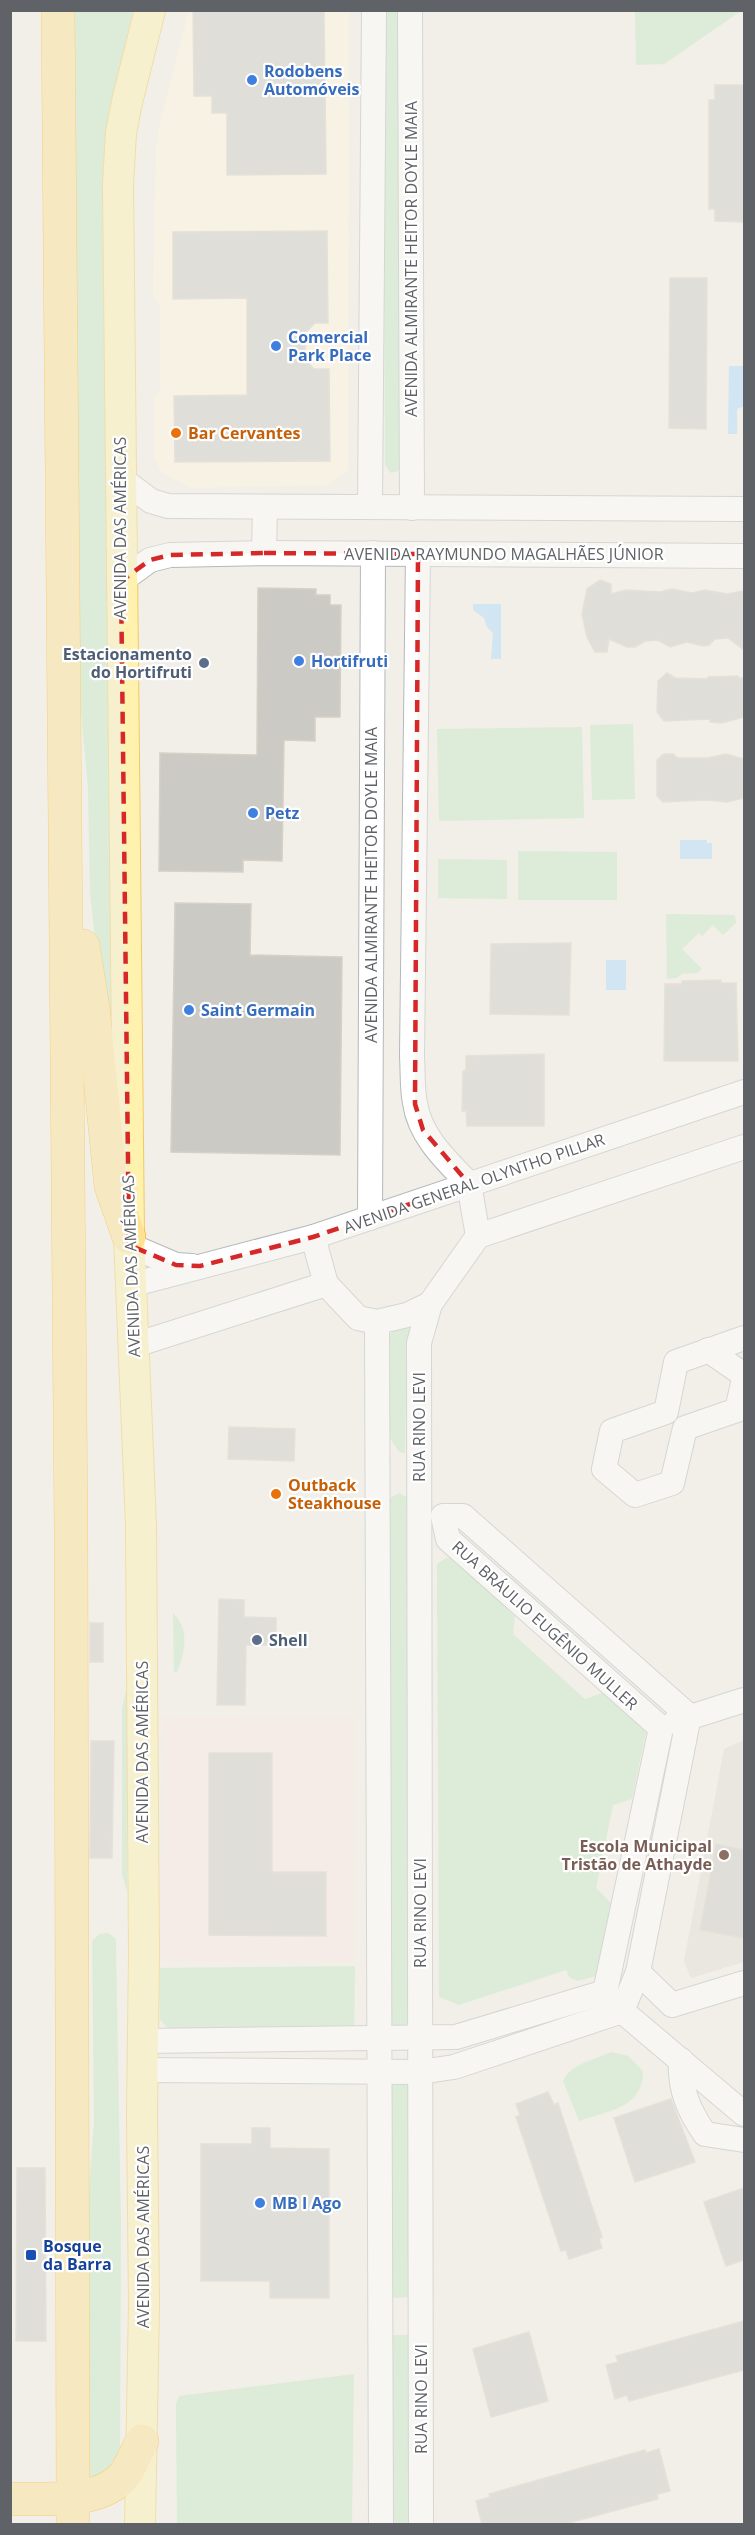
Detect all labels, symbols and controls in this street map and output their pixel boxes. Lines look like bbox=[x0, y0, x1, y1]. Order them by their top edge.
place label: Rodobens Automóveis bbox=[264, 60, 359, 100]
marker: Rodobens Automóveis bbox=[245, 73, 259, 87]
street label: AVENIDA ALMIRANTE HEITOR DOYLE MAIA bbox=[400, 100, 422, 417]
place label: Comercial Park Place bbox=[288, 326, 371, 366]
marker: Comercial Park Place bbox=[269, 339, 283, 353]
place label: Bar Cervantes bbox=[188, 422, 300, 444]
marker: Bar Cervantes bbox=[169, 426, 183, 440]
street label: AVENIDA DAS AMÉRICAS bbox=[109, 437, 131, 619]
street label: AVENIDA RAYMUNDO MAGALHÃES JÚNIOR bbox=[344, 543, 664, 565]
place label: Estacionamento do Hortifruti bbox=[63, 643, 192, 683]
place label: Hortifruti bbox=[311, 650, 388, 672]
marker: Hortifruti bbox=[292, 654, 306, 668]
marker: Estacionamento do Hortifruti bbox=[197, 656, 211, 670]
street label: AVENIDA ALMIRANTE HEITOR DOYLE MAIA bbox=[360, 726, 382, 1043]
place label: Petz bbox=[265, 802, 299, 824]
marker: Petz bbox=[246, 806, 260, 820]
place label: Saint Germain bbox=[201, 999, 315, 1021]
marker: Saint Germain bbox=[182, 1003, 196, 1017]
street label: AVENIDA GENERAL OLYNTHO PILLAR bbox=[341, 1128, 608, 1238]
street label: AVENIDA DAS AMÉRICAS bbox=[117, 1174, 145, 1357]
street label: RUA RINO LEVI bbox=[408, 1372, 430, 1482]
place label: Outback Steakhouse bbox=[288, 1474, 381, 1514]
marker: Outback Steakhouse bbox=[269, 1487, 283, 1501]
street label: RUA BRÁULIO EUGÊNIO MULLER bbox=[447, 1536, 643, 1715]
place label: Shell bbox=[269, 1629, 308, 1651]
marker: Shell bbox=[250, 1633, 264, 1647]
street label: AVENIDA DAS AMÉRICAS bbox=[131, 1661, 153, 1843]
place label: Escola Municipal Tristão de Athayde bbox=[561, 1835, 712, 1875]
marker: Escola Municipal Tristão de Athayde bbox=[717, 1848, 731, 1862]
street label: RUA RINO LEVI bbox=[409, 1858, 431, 1968]
street label: AVENIDA DAS AMÉRICAS bbox=[132, 2146, 154, 2328]
place label: MB I Ago bbox=[272, 2192, 342, 2214]
marker: MB I Ago bbox=[253, 2196, 267, 2210]
place label: Bosque da Barra bbox=[43, 2235, 112, 2275]
marker: Bosque da Barra bbox=[24, 2248, 38, 2262]
street label: RUA RINO LEVI bbox=[410, 2344, 432, 2454]

